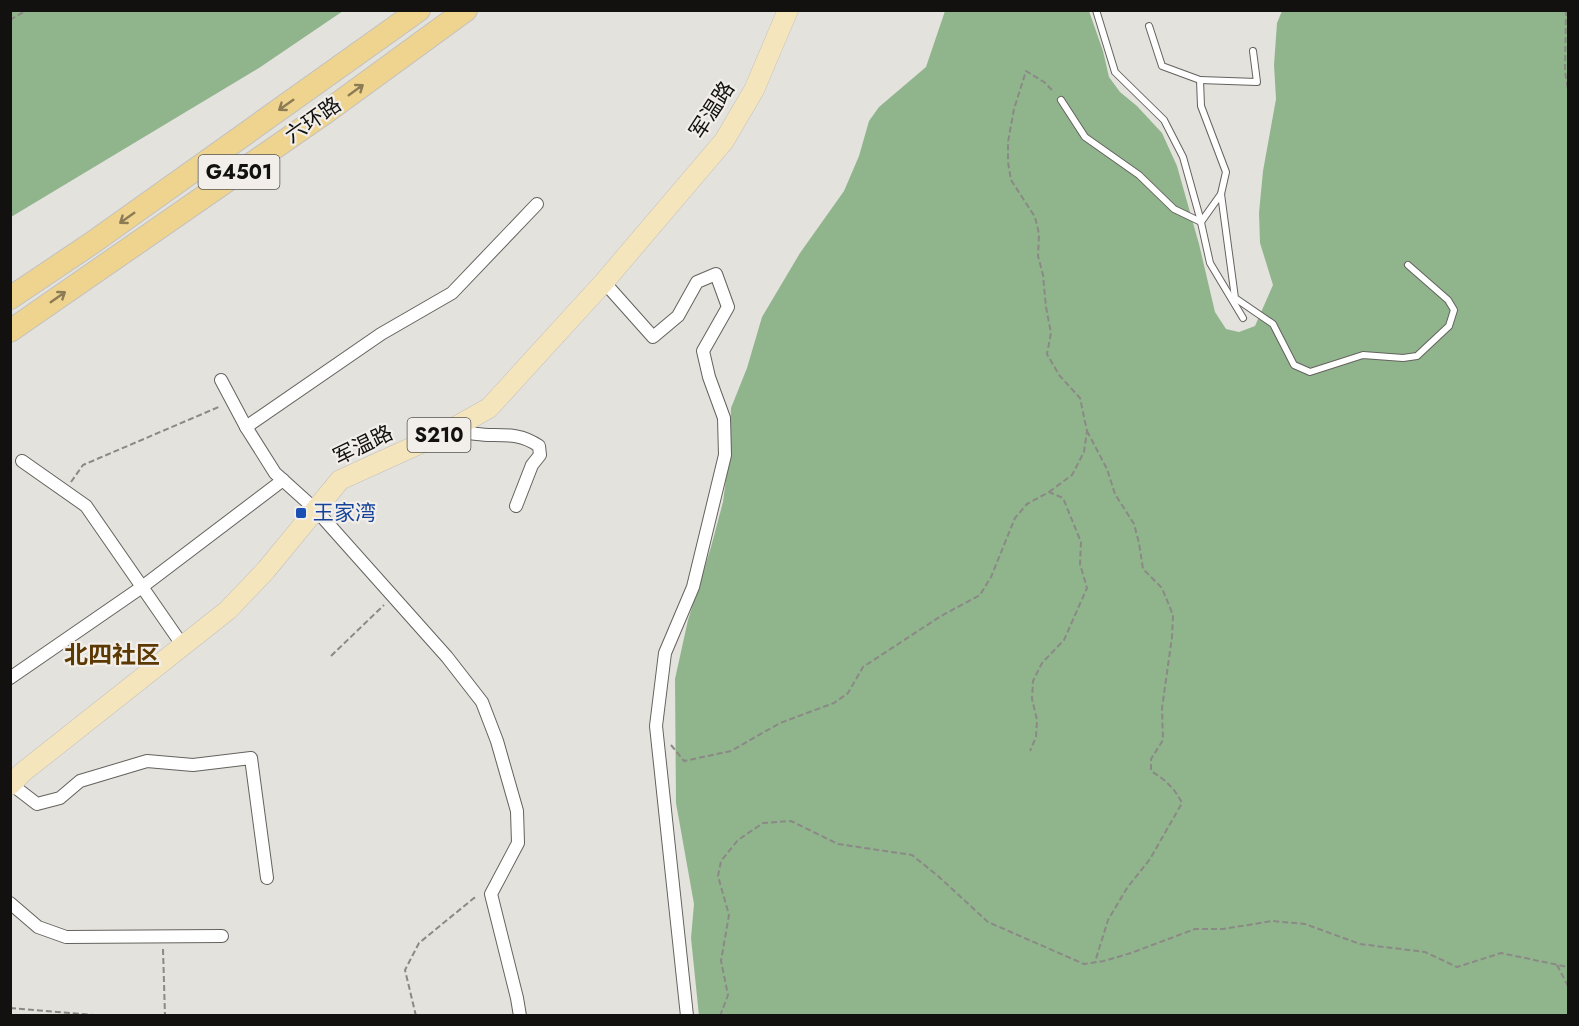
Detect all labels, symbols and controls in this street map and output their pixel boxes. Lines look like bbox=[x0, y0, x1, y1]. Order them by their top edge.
street label: 军温路 bbox=[682, 75, 742, 145]
one-way arrow bbox=[348, 84, 364, 96]
street label: 六环路 bbox=[279, 90, 347, 150]
one-way arrow bbox=[279, 99, 295, 111]
road number: G4501 bbox=[198, 155, 280, 189]
one-way arrow bbox=[120, 212, 136, 224]
one-way arrow bbox=[50, 291, 66, 303]
street label: 军温路 bbox=[328, 418, 398, 472]
road number: S210 bbox=[408, 418, 470, 452]
place label: 王家湾 bbox=[313, 498, 376, 528]
marker: 王家湾 bbox=[294, 506, 308, 520]
district label: 北四社区 bbox=[64, 637, 160, 672]

